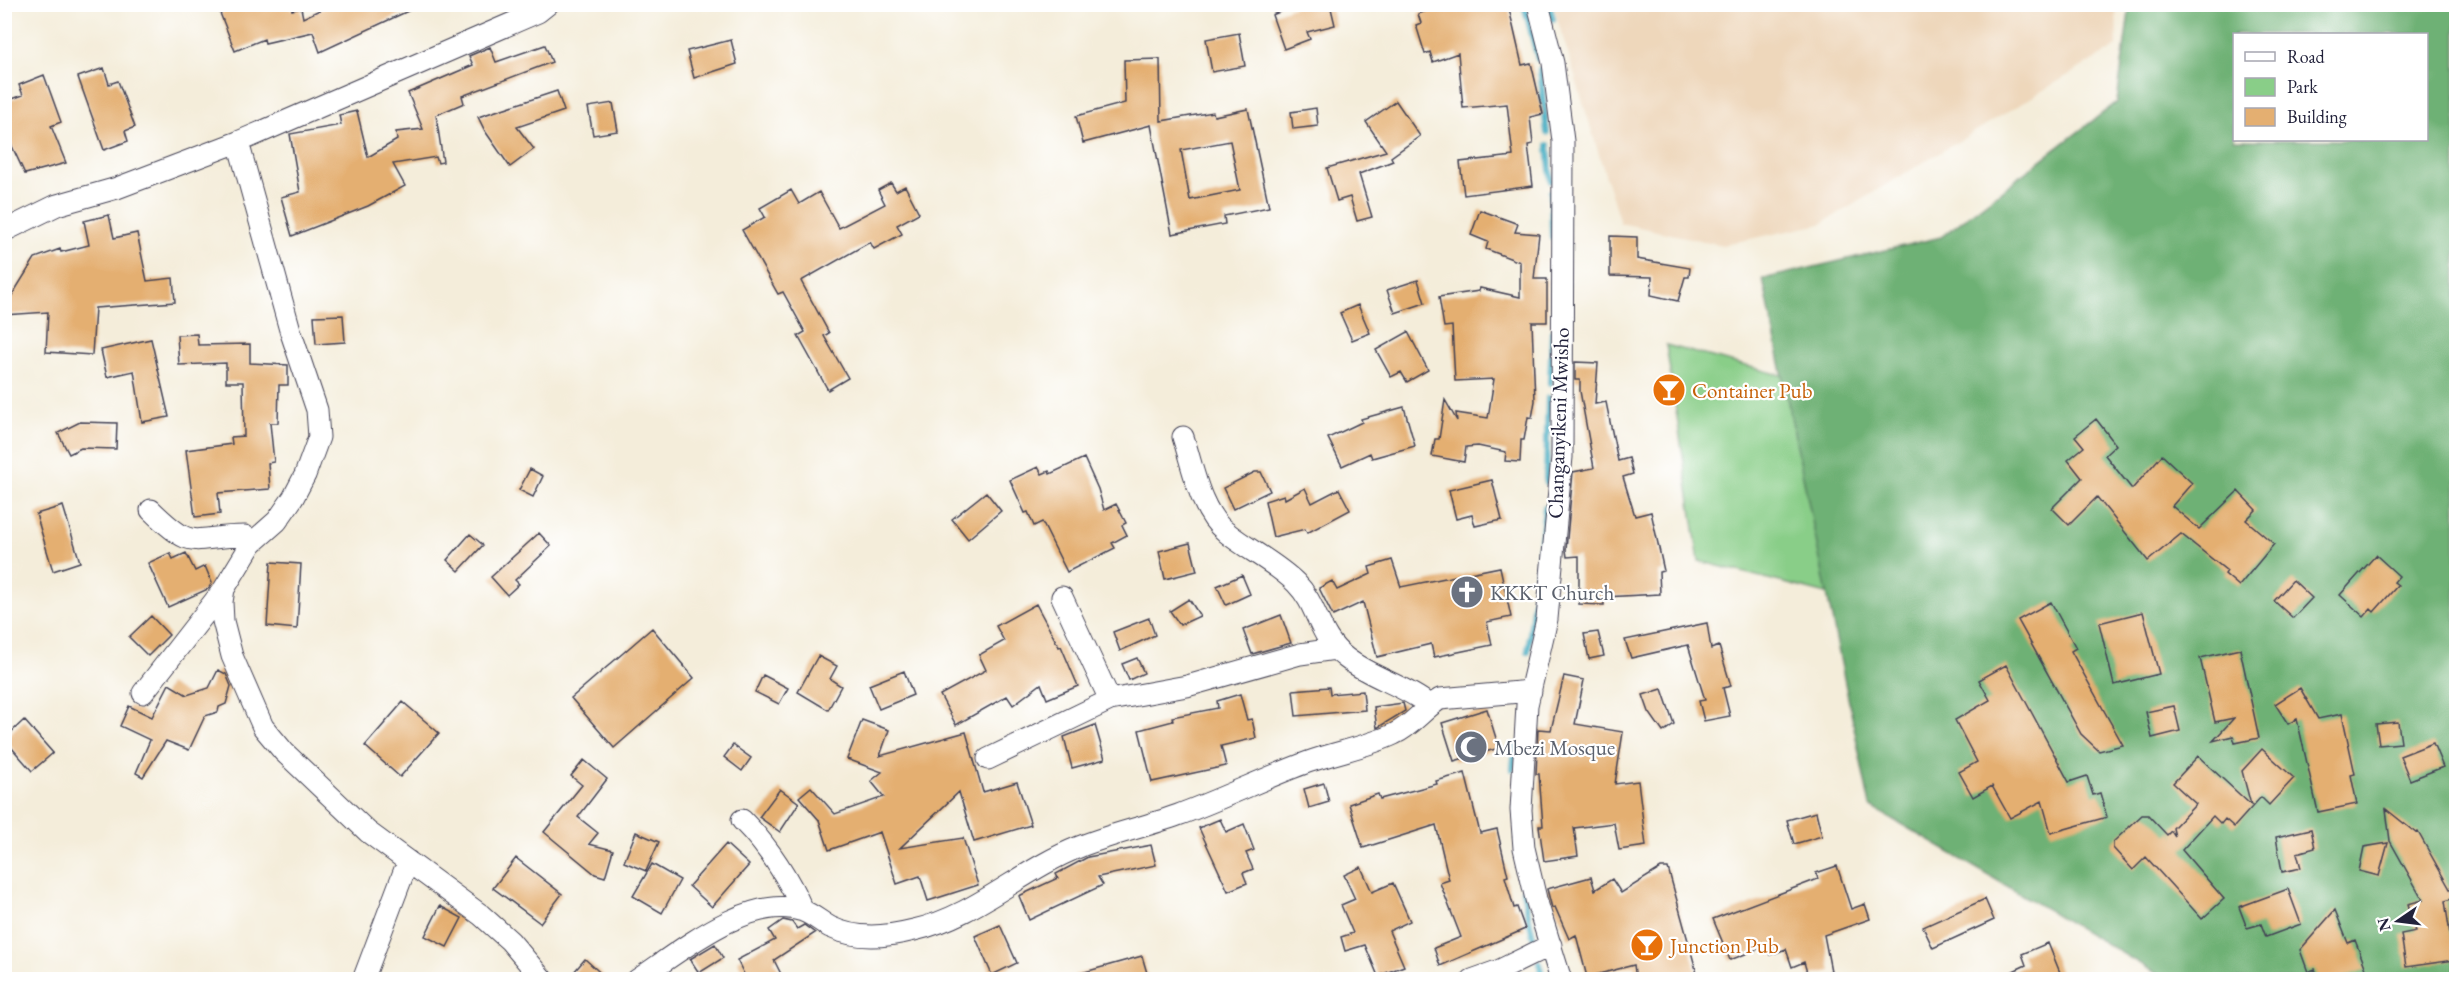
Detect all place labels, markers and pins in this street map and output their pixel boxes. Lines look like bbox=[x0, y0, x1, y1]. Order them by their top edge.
bar icon: Container Pub bbox=[1651, 372, 1687, 408]
place label: Container Pub bbox=[1692, 377, 1813, 404]
church icon: KKKT Church bbox=[1449, 574, 1485, 610]
place label: KKKT Church bbox=[1490, 579, 1615, 606]
mosque icon: Mbezi Mosque bbox=[1453, 729, 1489, 765]
place label: Mbezi Mosque bbox=[1494, 734, 1615, 761]
bar icon: Junction Pub bbox=[1629, 927, 1665, 963]
place label: Junction Pub bbox=[1668, 932, 1779, 959]

